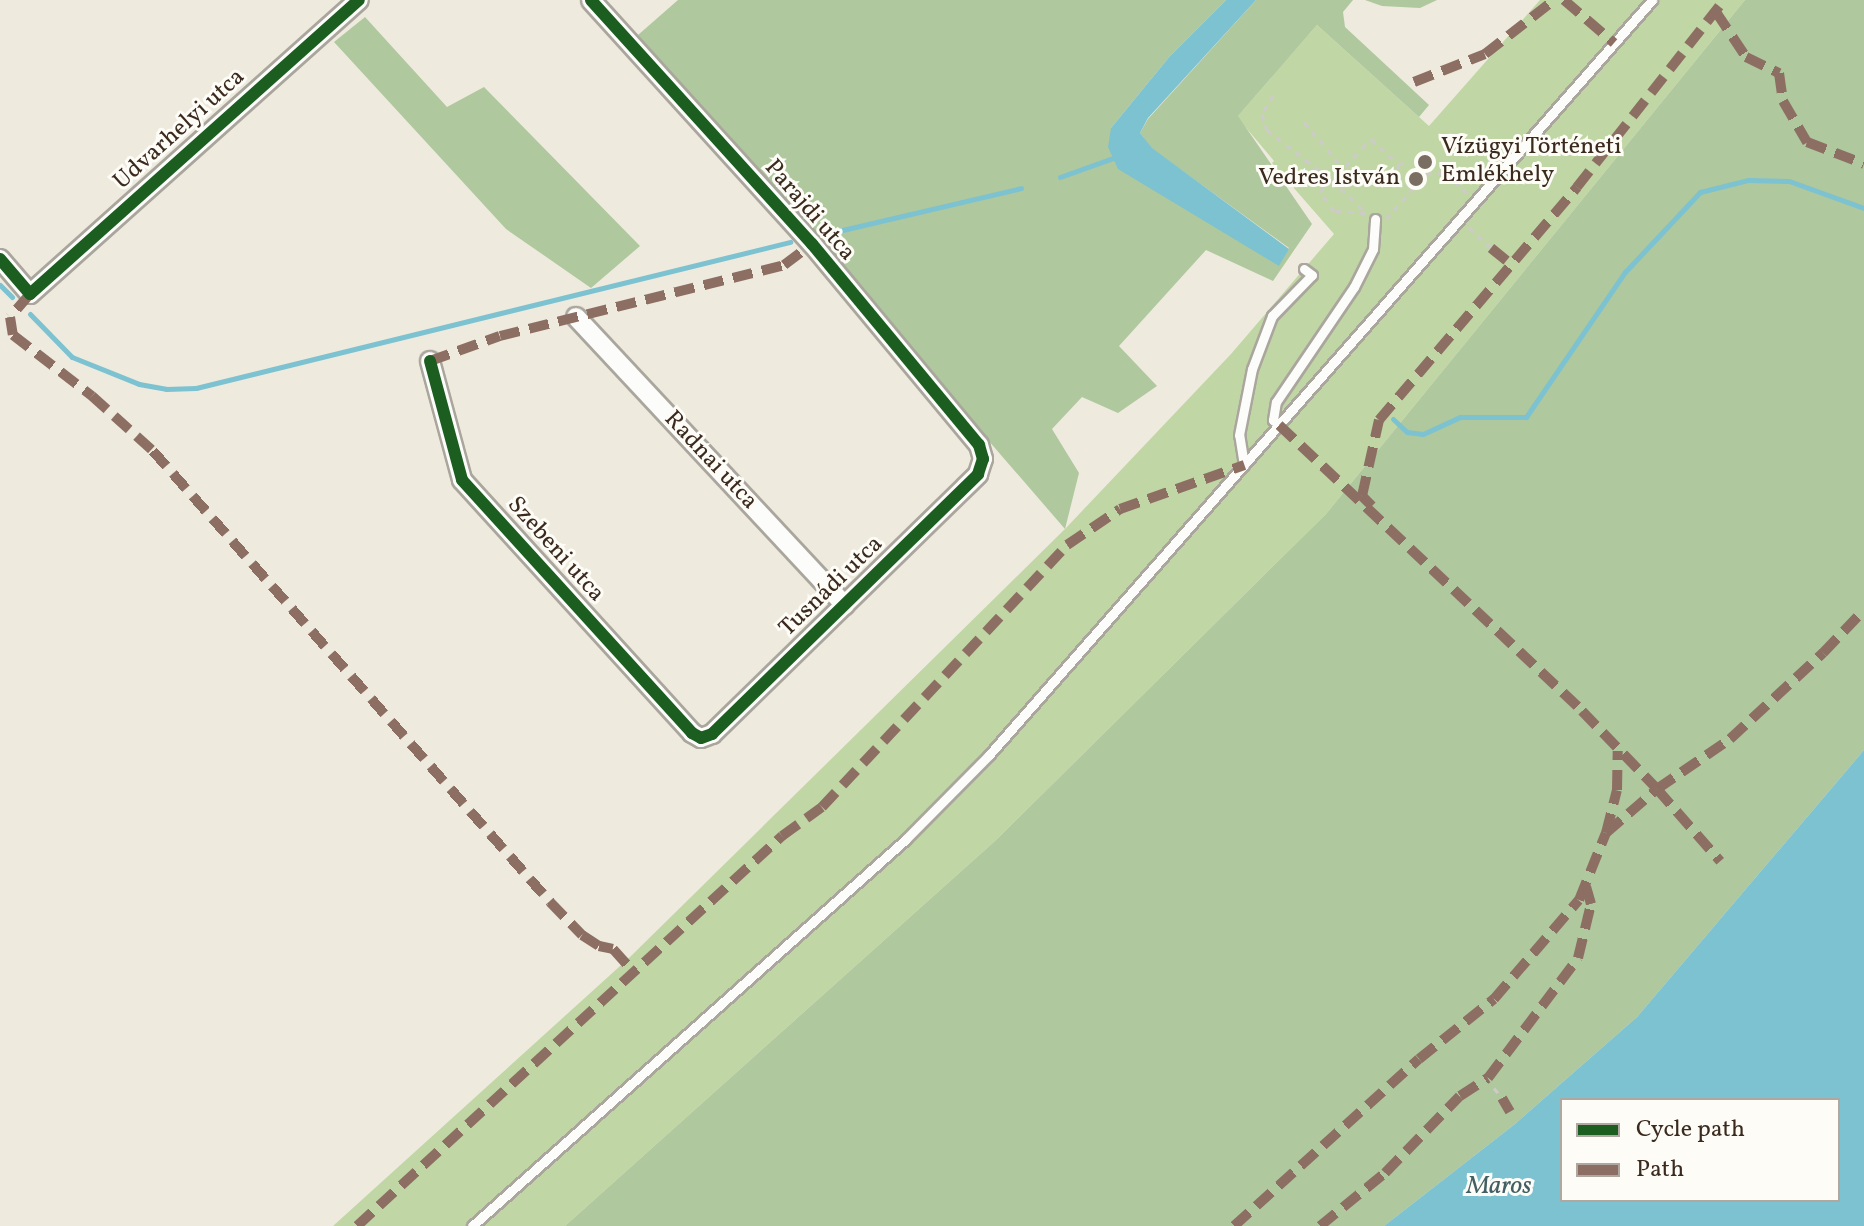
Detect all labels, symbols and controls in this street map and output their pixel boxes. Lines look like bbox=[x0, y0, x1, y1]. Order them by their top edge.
street label: Udvarhelyi utca bbox=[108, 64, 252, 196]
place label: Vízügyi Történeti Emlékhely bbox=[1441, 134, 1622, 190]
marker: Vízügyi Történeti Emlékhely bbox=[1416, 153, 1434, 171]
street label: Parajdi utca bbox=[757, 155, 861, 267]
place label: Vedres István bbox=[1258, 165, 1400, 193]
marker: Vedres István bbox=[1407, 170, 1425, 188]
street label: Radnai utca bbox=[657, 406, 763, 516]
street label: Szebeni utca bbox=[500, 491, 610, 609]
street label: Tusnádi utca bbox=[774, 530, 890, 644]
legend bbox=[1560, 1098, 1840, 1202]
text: Cycle path bbox=[1636, 1113, 1745, 1147]
text: Path bbox=[1636, 1153, 1684, 1187]
water label: Maros bbox=[1466, 1171, 1532, 1203]

